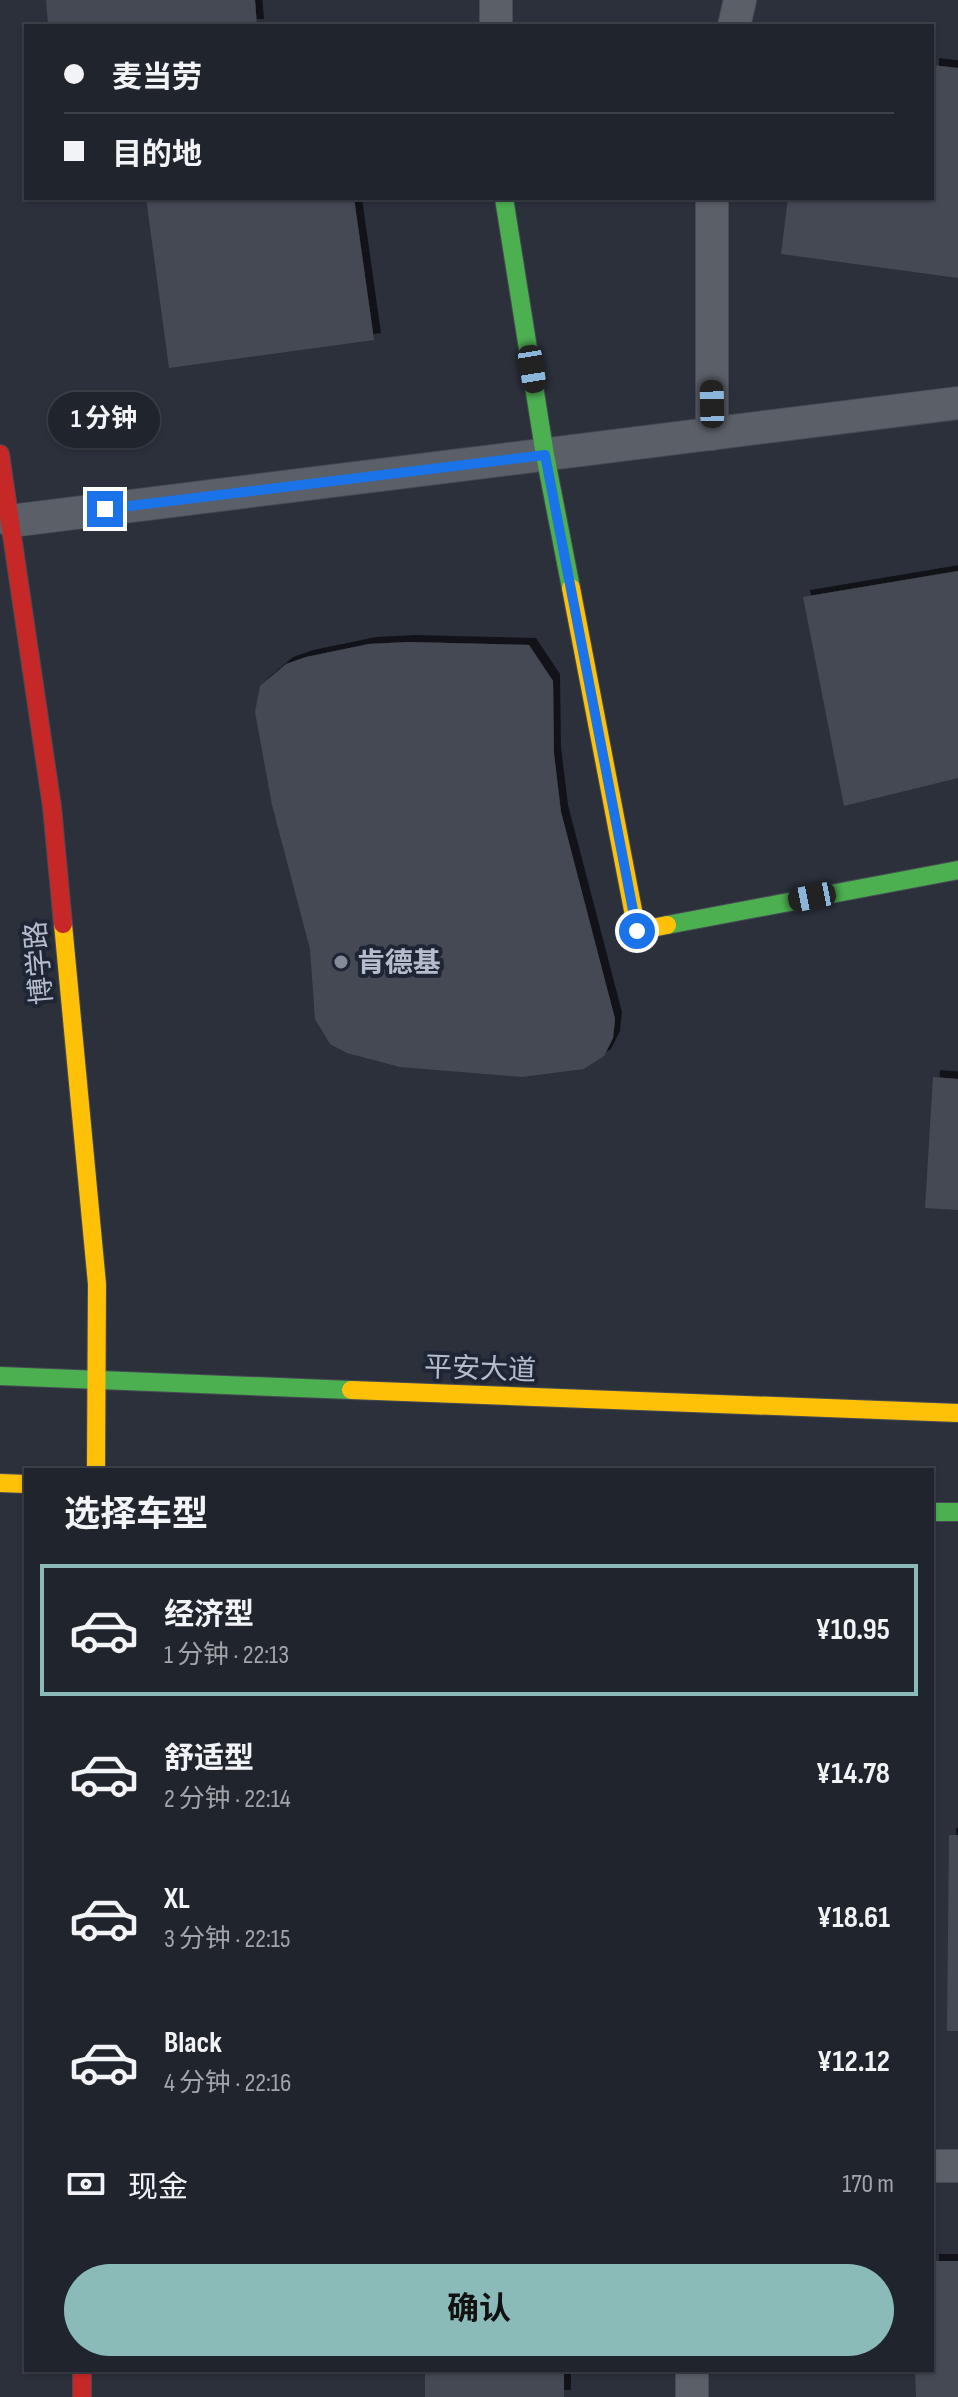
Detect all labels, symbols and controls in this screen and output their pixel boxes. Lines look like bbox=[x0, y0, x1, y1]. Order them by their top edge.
text: 麦当劳 bbox=[112, 60, 202, 96]
text: 目的地 bbox=[112, 137, 202, 173]
car bbox=[516, 343, 548, 395]
car bbox=[700, 380, 724, 428]
callout: 1 分钟 bbox=[49, 393, 161, 449]
text: 1 分钟 bbox=[71, 404, 137, 435]
route end bbox=[87, 491, 123, 527]
car bbox=[786, 881, 838, 913]
route start bbox=[619, 913, 655, 949]
street label: 博学路 bbox=[19, 920, 60, 1006]
place label: 肯德基 bbox=[357, 947, 441, 980]
marker: 肯德基 bbox=[332, 953, 350, 971]
street label: 平安大道 bbox=[423, 1351, 536, 1388]
text: 选择车型 bbox=[64, 1494, 208, 1537]
icon: car bbox=[68, 1594, 140, 1666]
text: 经济型 bbox=[164, 1597, 254, 1633]
text: ¥10.95 bbox=[815, 1612, 890, 1648]
text: 1 分钟 · 22:13 bbox=[164, 1640, 289, 1671]
icon: car bbox=[68, 1738, 140, 1810]
text: 舒适型 bbox=[164, 1741, 254, 1777]
text: ¥14.78 bbox=[816, 1756, 890, 1792]
text: 2 分钟 · 22:14 bbox=[164, 1784, 291, 1815]
text: XL bbox=[164, 1881, 190, 1917]
icon: car bbox=[68, 1882, 140, 1954]
text: ¥18.61 bbox=[817, 1900, 890, 1936]
text: 3 分钟 · 22:15 bbox=[164, 1924, 290, 1955]
text: Black bbox=[164, 2025, 222, 2061]
icon: car bbox=[68, 2026, 140, 2098]
text: ¥12.12 bbox=[817, 2044, 890, 2080]
text: 4 分钟 · 22:16 bbox=[164, 2068, 291, 2099]
icon: cash bbox=[64, 2162, 108, 2206]
text: 170 m bbox=[842, 2169, 894, 2200]
text: 现金 bbox=[128, 2170, 188, 2206]
button: 确认 bbox=[64, 2264, 894, 2356]

